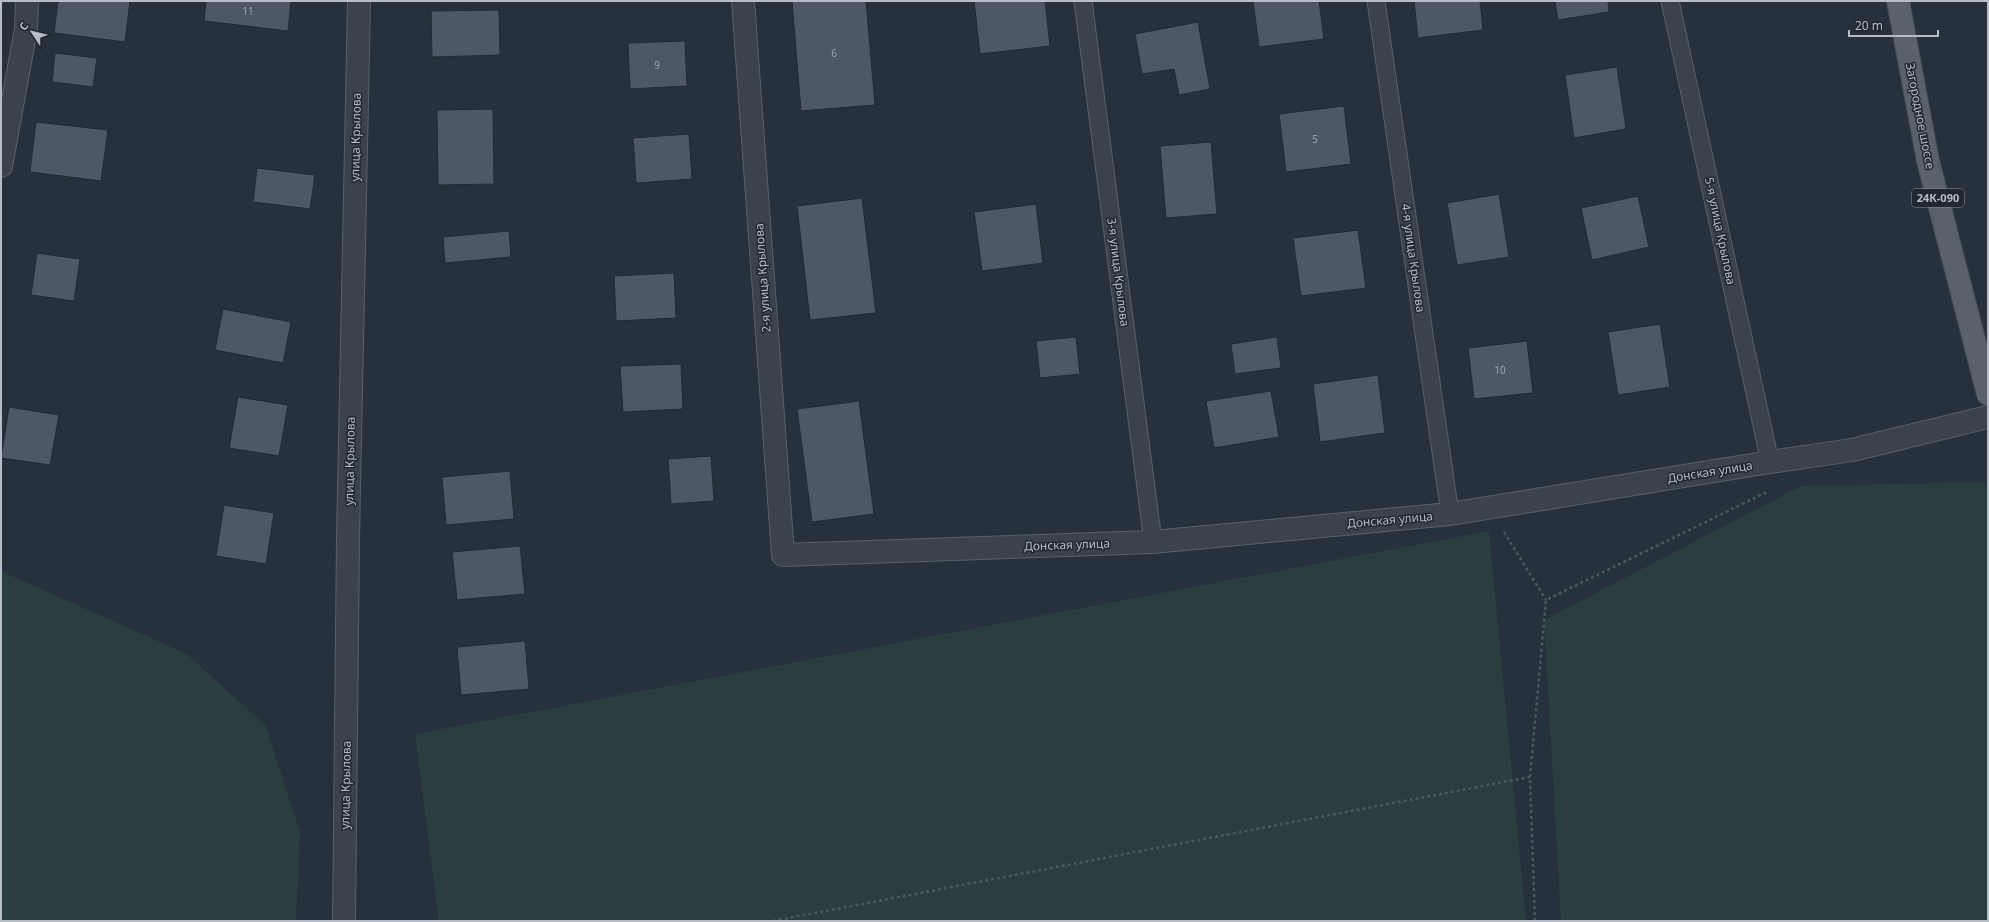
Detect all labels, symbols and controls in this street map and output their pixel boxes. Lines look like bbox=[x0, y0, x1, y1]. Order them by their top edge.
house number: 11 bbox=[242, 4, 254, 18]
north arrow bbox=[12, 12, 52, 52]
scale bar bbox=[1849, 12, 1938, 38]
text: 20 m bbox=[1855, 17, 1883, 34]
text: С bbox=[15, 19, 32, 33]
house number: 6 bbox=[831, 46, 837, 60]
house number: 9 bbox=[654, 58, 660, 72]
street label: Загородное шоссе bbox=[1902, 61, 1939, 171]
street label: улица Крылова bbox=[346, 93, 365, 181]
house number: 5 bbox=[1312, 132, 1318, 146]
street label: 5-я улица Крылова bbox=[1701, 176, 1740, 286]
road number: 24К-090 bbox=[1912, 189, 1964, 207]
street label: 4-я улица Крылова bbox=[1397, 203, 1430, 313]
street label: 3-я улица Крылова bbox=[1103, 217, 1134, 327]
street label: 2-я улица Крылова bbox=[750, 223, 775, 333]
house number: 10 bbox=[1494, 363, 1506, 377]
street label: улица Крылова bbox=[340, 417, 359, 505]
street label: Донская улица bbox=[1666, 456, 1754, 487]
street label: Донская улица bbox=[1346, 507, 1434, 532]
street label: Донская улица bbox=[1024, 535, 1110, 554]
street label: улица Крылова bbox=[336, 741, 355, 829]

